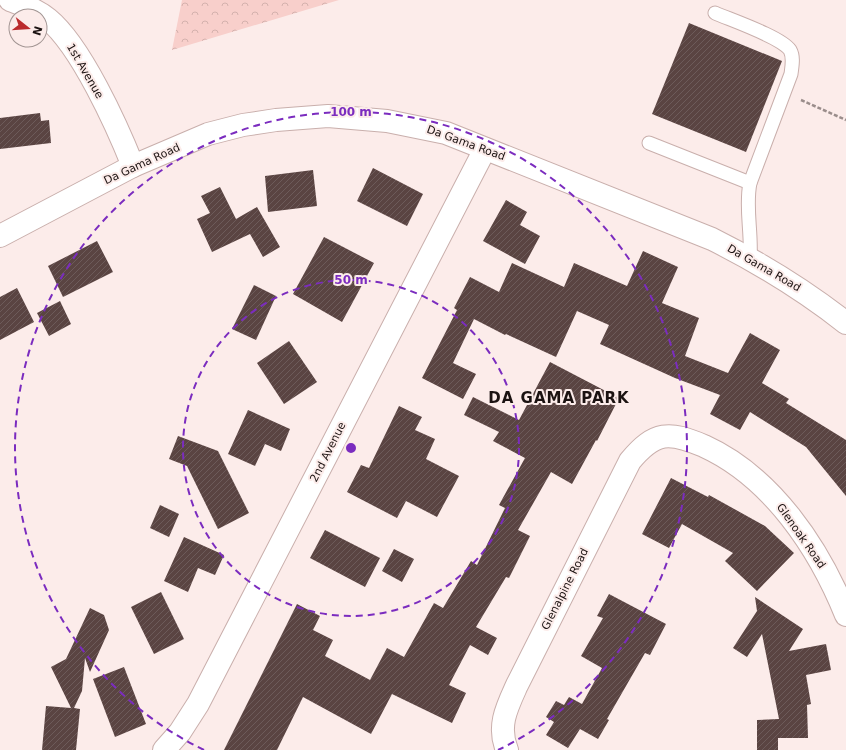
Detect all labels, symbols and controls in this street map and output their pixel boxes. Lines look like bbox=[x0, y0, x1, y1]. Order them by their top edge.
north arrow bbox=[8, 8, 48, 48]
text: N bbox=[30, 24, 45, 37]
street label: 1st Avenue bbox=[64, 41, 106, 101]
text: 100 m bbox=[330, 105, 372, 119]
street label: Da Gama Road bbox=[425, 123, 507, 163]
street label: Da Gama Road bbox=[102, 141, 182, 187]
street label: Da Gama Road bbox=[725, 242, 803, 294]
text: 50 m bbox=[334, 273, 368, 287]
district label: DA GAMA PARK bbox=[488, 389, 630, 407]
street label: 2nd Avenue bbox=[307, 420, 349, 484]
centre of rings bbox=[344, 441, 358, 455]
street label: Glenoak Road bbox=[774, 501, 828, 571]
street label: Glenalpine Road bbox=[539, 546, 591, 632]

